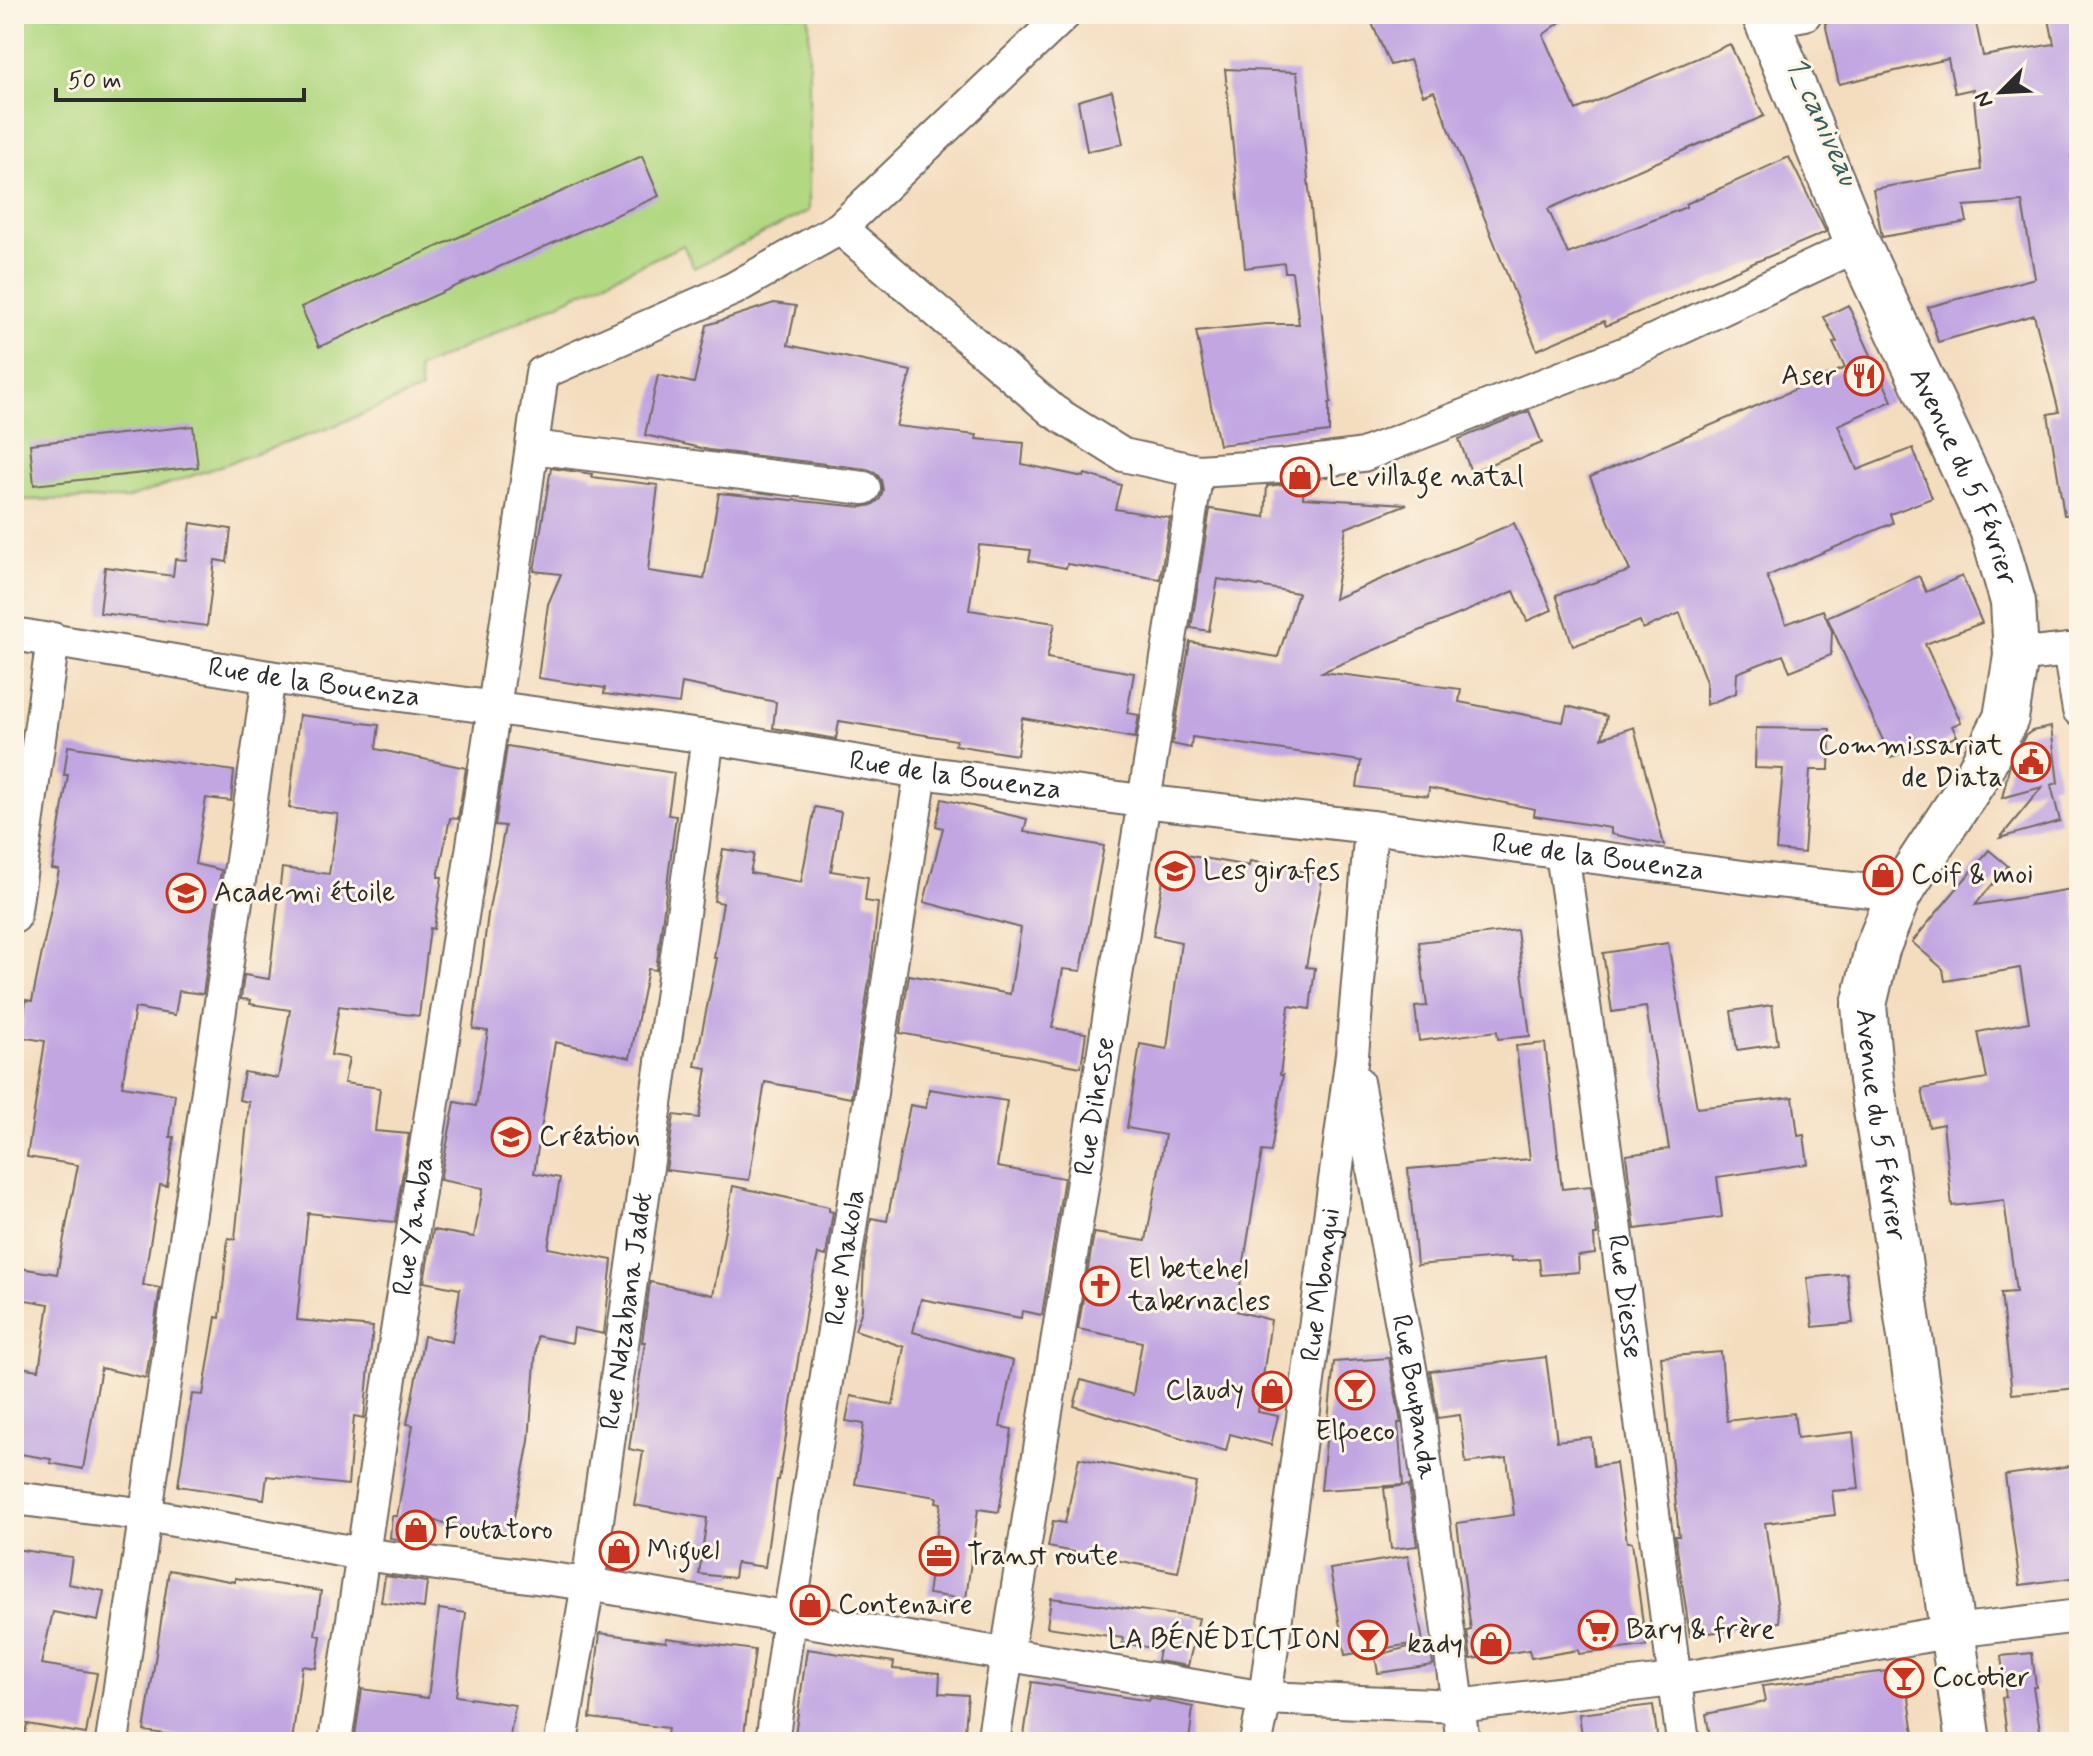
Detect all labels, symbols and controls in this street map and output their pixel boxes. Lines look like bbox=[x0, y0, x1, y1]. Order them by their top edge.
water label: 1_caniveau bbox=[1776, 50, 1868, 193]
scale bar bbox=[56, 52, 304, 102]
north arrow bbox=[1961, 52, 2041, 132]
text: 50 m bbox=[68, 66, 122, 97]
text: N bbox=[1969, 87, 2000, 112]
restaurant icon: Aser bbox=[1843, 355, 1885, 397]
place label: Aser bbox=[1781, 358, 1836, 395]
street label: Avenue du 5 Février bbox=[1900, 362, 2026, 590]
shop icon: Le village natal bbox=[1279, 456, 1321, 498]
place label: Le village natal bbox=[1328, 459, 1524, 499]
street label: Rue de la Bouenza bbox=[205, 649, 422, 716]
place label: Commissariat de Diata bbox=[1818, 728, 2004, 797]
public building icon: Commissariat de Diata bbox=[2010, 741, 2052, 783]
street label: Rue de la Bouenza bbox=[847, 742, 1063, 809]
street label: Rue de la Bouenza bbox=[1490, 825, 1706, 890]
school or university icon: Les girafes bbox=[1154, 850, 1196, 892]
place label: Les girafes bbox=[1203, 853, 1340, 892]
shop icon: Coif & moi bbox=[1862, 854, 1904, 896]
place label: Coif & moi bbox=[1911, 857, 2034, 894]
school or university icon: Academi étoile bbox=[165, 872, 207, 914]
place label: Academi étoile bbox=[214, 875, 395, 912]
street label: Avenue du 5 Février bbox=[1846, 1007, 1915, 1244]
street label: Rue Dihesse bbox=[1066, 1034, 1124, 1178]
school or university icon: Création bbox=[490, 1116, 532, 1158]
place label: Création bbox=[539, 1119, 640, 1156]
street label: Rue Yamba bbox=[384, 1154, 443, 1298]
street label: Rue Makola bbox=[817, 1187, 874, 1328]
street label: Rue Ndzabana Jadot bbox=[592, 1190, 662, 1432]
street label: Rue Mbongui bbox=[1292, 1205, 1350, 1364]
street label: Rue Diesse bbox=[1598, 1232, 1651, 1361]
place label: El betehel tabernacles bbox=[1127, 1252, 1271, 1321]
church icon: El betehel tabernacles bbox=[1079, 1265, 1121, 1307]
street label: Rue Boupanda bbox=[1382, 1311, 1446, 1482]
bar icon: Elfoeco bbox=[1334, 1369, 1376, 1411]
shop icon: Claudy bbox=[1251, 1370, 1293, 1412]
place label: Claudy bbox=[1165, 1373, 1244, 1410]
place label: Elfoeco bbox=[1315, 1414, 1395, 1453]
shop icon: Foutatoro bbox=[395, 1509, 437, 1551]
place label: Foutatoro bbox=[444, 1512, 553, 1549]
shop icon: Miguel bbox=[598, 1530, 640, 1572]
place label: Miguel bbox=[647, 1533, 720, 1573]
office icon: Transt route bbox=[918, 1535, 960, 1577]
place label: Transt route bbox=[967, 1538, 1118, 1575]
shop icon: Contenaire bbox=[789, 1584, 831, 1626]
place label: Contenaire bbox=[838, 1587, 973, 1624]
supermarket icon: Bary & frère bbox=[1577, 1609, 1619, 1651]
place label: Bary & frère bbox=[1626, 1612, 1775, 1649]
bar icon: LA BÉNÉDICTION bbox=[1347, 1619, 1389, 1661]
place label: LA BÉNÉDICTION bbox=[1108, 1620, 1340, 1659]
shop icon: kady bbox=[1470, 1623, 1512, 1665]
place label: kady bbox=[1407, 1626, 1463, 1663]
bar icon: Cocotier bbox=[1883, 1657, 1925, 1699]
place label: Cocotier bbox=[1932, 1660, 2030, 1697]

